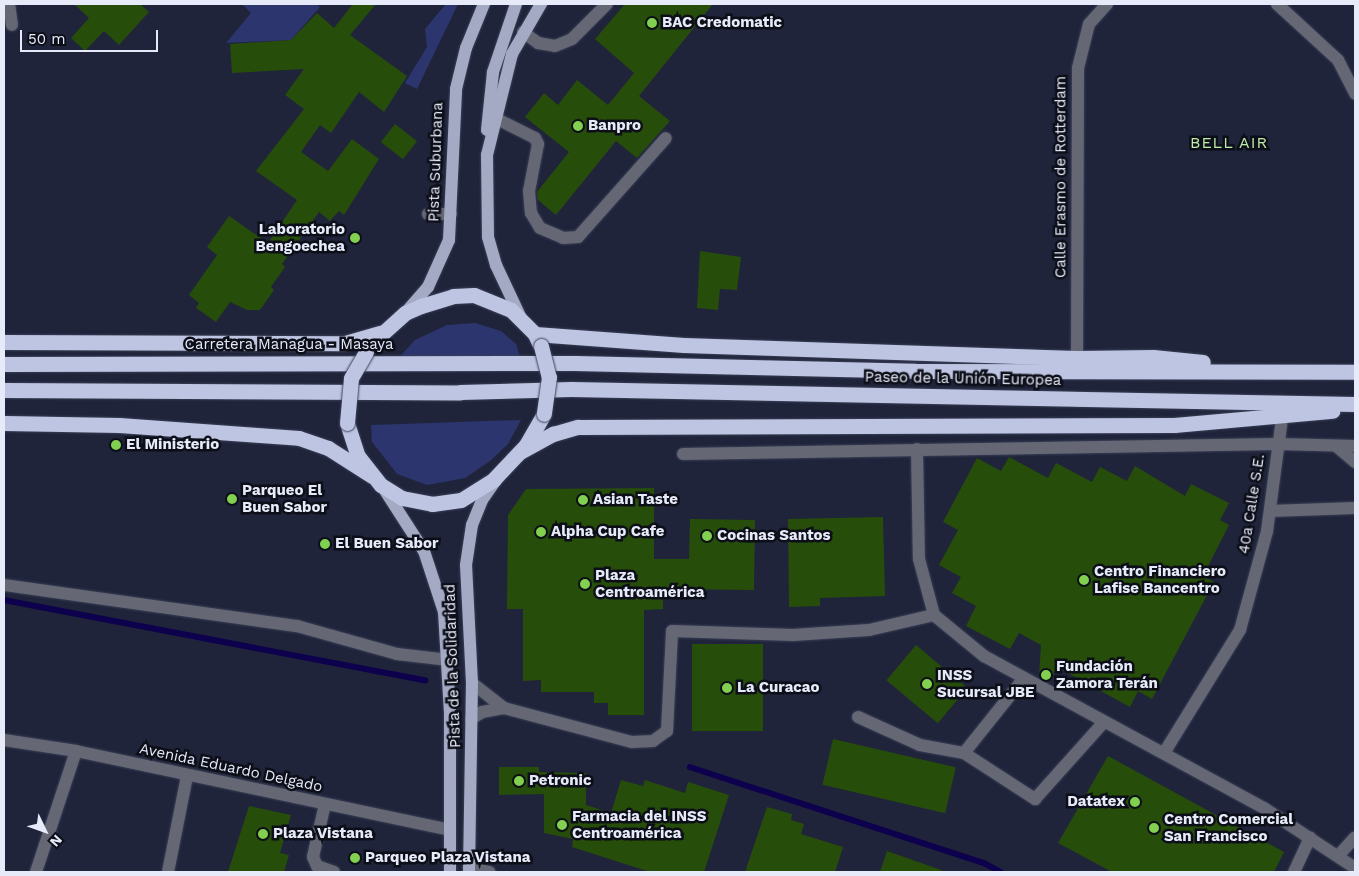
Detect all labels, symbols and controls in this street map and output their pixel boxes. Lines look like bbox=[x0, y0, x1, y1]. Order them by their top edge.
place label: BAC Credomatic bbox=[662, 14, 782, 32]
marker: BAC Credomatic bbox=[646, 17, 658, 29]
scale bar bbox=[22, 20, 160, 52]
text: 50 m bbox=[28, 30, 65, 48]
street label: Calle Erasmo de Rotterdam bbox=[1052, 76, 1070, 278]
street label: Pista Suburbana bbox=[425, 102, 447, 222]
place label: Banpro bbox=[588, 117, 641, 135]
marker: Banpro bbox=[572, 120, 584, 132]
district label: BELL AIR bbox=[1188, 133, 1270, 153]
place label: Laboratorio Bengoechea bbox=[256, 220, 345, 255]
marker: Laboratorio Bengoechea bbox=[349, 232, 361, 244]
street label: Carretera Managua - Masaya bbox=[184, 336, 394, 354]
street label: Paseo de la Unión Europea bbox=[864, 368, 1062, 390]
place label: El Ministerio bbox=[126, 436, 219, 454]
marker: El Ministerio bbox=[110, 439, 122, 451]
street label: 40a Calle S.E. bbox=[1235, 453, 1269, 555]
place label: Parqueo El Buen Sabor bbox=[242, 481, 327, 516]
place label: Asian Taste bbox=[593, 491, 678, 509]
marker: Parqueo El Buen Sabor bbox=[226, 493, 238, 505]
marker: Asian Taste bbox=[577, 494, 589, 506]
place label: Alpha Cup Cafe bbox=[551, 523, 665, 541]
marker: Alpha Cup Cafe bbox=[535, 526, 547, 538]
place label: Cocinas Santos bbox=[717, 527, 830, 545]
marker: Cocinas Santos bbox=[701, 530, 713, 542]
place label: El Buen Sabor bbox=[335, 535, 439, 553]
marker: El Buen Sabor bbox=[319, 538, 331, 550]
place label: Centro Financiero Lafise Bancentro bbox=[1094, 562, 1226, 597]
place label: Plaza Centroamérica bbox=[595, 566, 704, 601]
marker: Centro Financiero Lafise Bancentro bbox=[1078, 574, 1090, 586]
marker: Plaza Centroamérica bbox=[579, 578, 591, 590]
street label: Pista de la Solidaridad bbox=[441, 583, 465, 749]
place label: Fundación Zamora Terán bbox=[1056, 657, 1158, 692]
place label: INSS Sucursal JBE bbox=[937, 666, 1035, 701]
marker: Fundación Zamora Terán bbox=[1040, 669, 1052, 681]
marker: INSS Sucursal JBE bbox=[921, 678, 933, 690]
place label: La Curacao bbox=[737, 679, 820, 697]
marker: La Curacao bbox=[721, 682, 733, 694]
street label: Avenida Eduardo Delgado bbox=[138, 740, 324, 796]
place label: Petronic bbox=[529, 772, 591, 790]
marker: Petronic bbox=[513, 775, 525, 787]
place label: Datatex bbox=[1067, 793, 1125, 811]
marker: Datatex bbox=[1129, 796, 1141, 808]
north arrow bbox=[20, 806, 70, 856]
place label: Farmacia del INSS Centroamérica bbox=[572, 807, 707, 842]
place label: Centro Comercial San Francisco bbox=[1164, 810, 1293, 845]
marker: Farmacia del INSS Centroamérica bbox=[556, 819, 568, 831]
marker: Centro Comercial San Francisco bbox=[1148, 822, 1160, 834]
place label: Plaza Vistana bbox=[273, 825, 373, 843]
marker: Plaza Vistana bbox=[257, 828, 269, 840]
text: N bbox=[47, 832, 66, 850]
place label: Parqueo Plaza Vistana bbox=[365, 849, 531, 867]
marker: Parqueo Plaza Vistana bbox=[349, 852, 361, 864]

